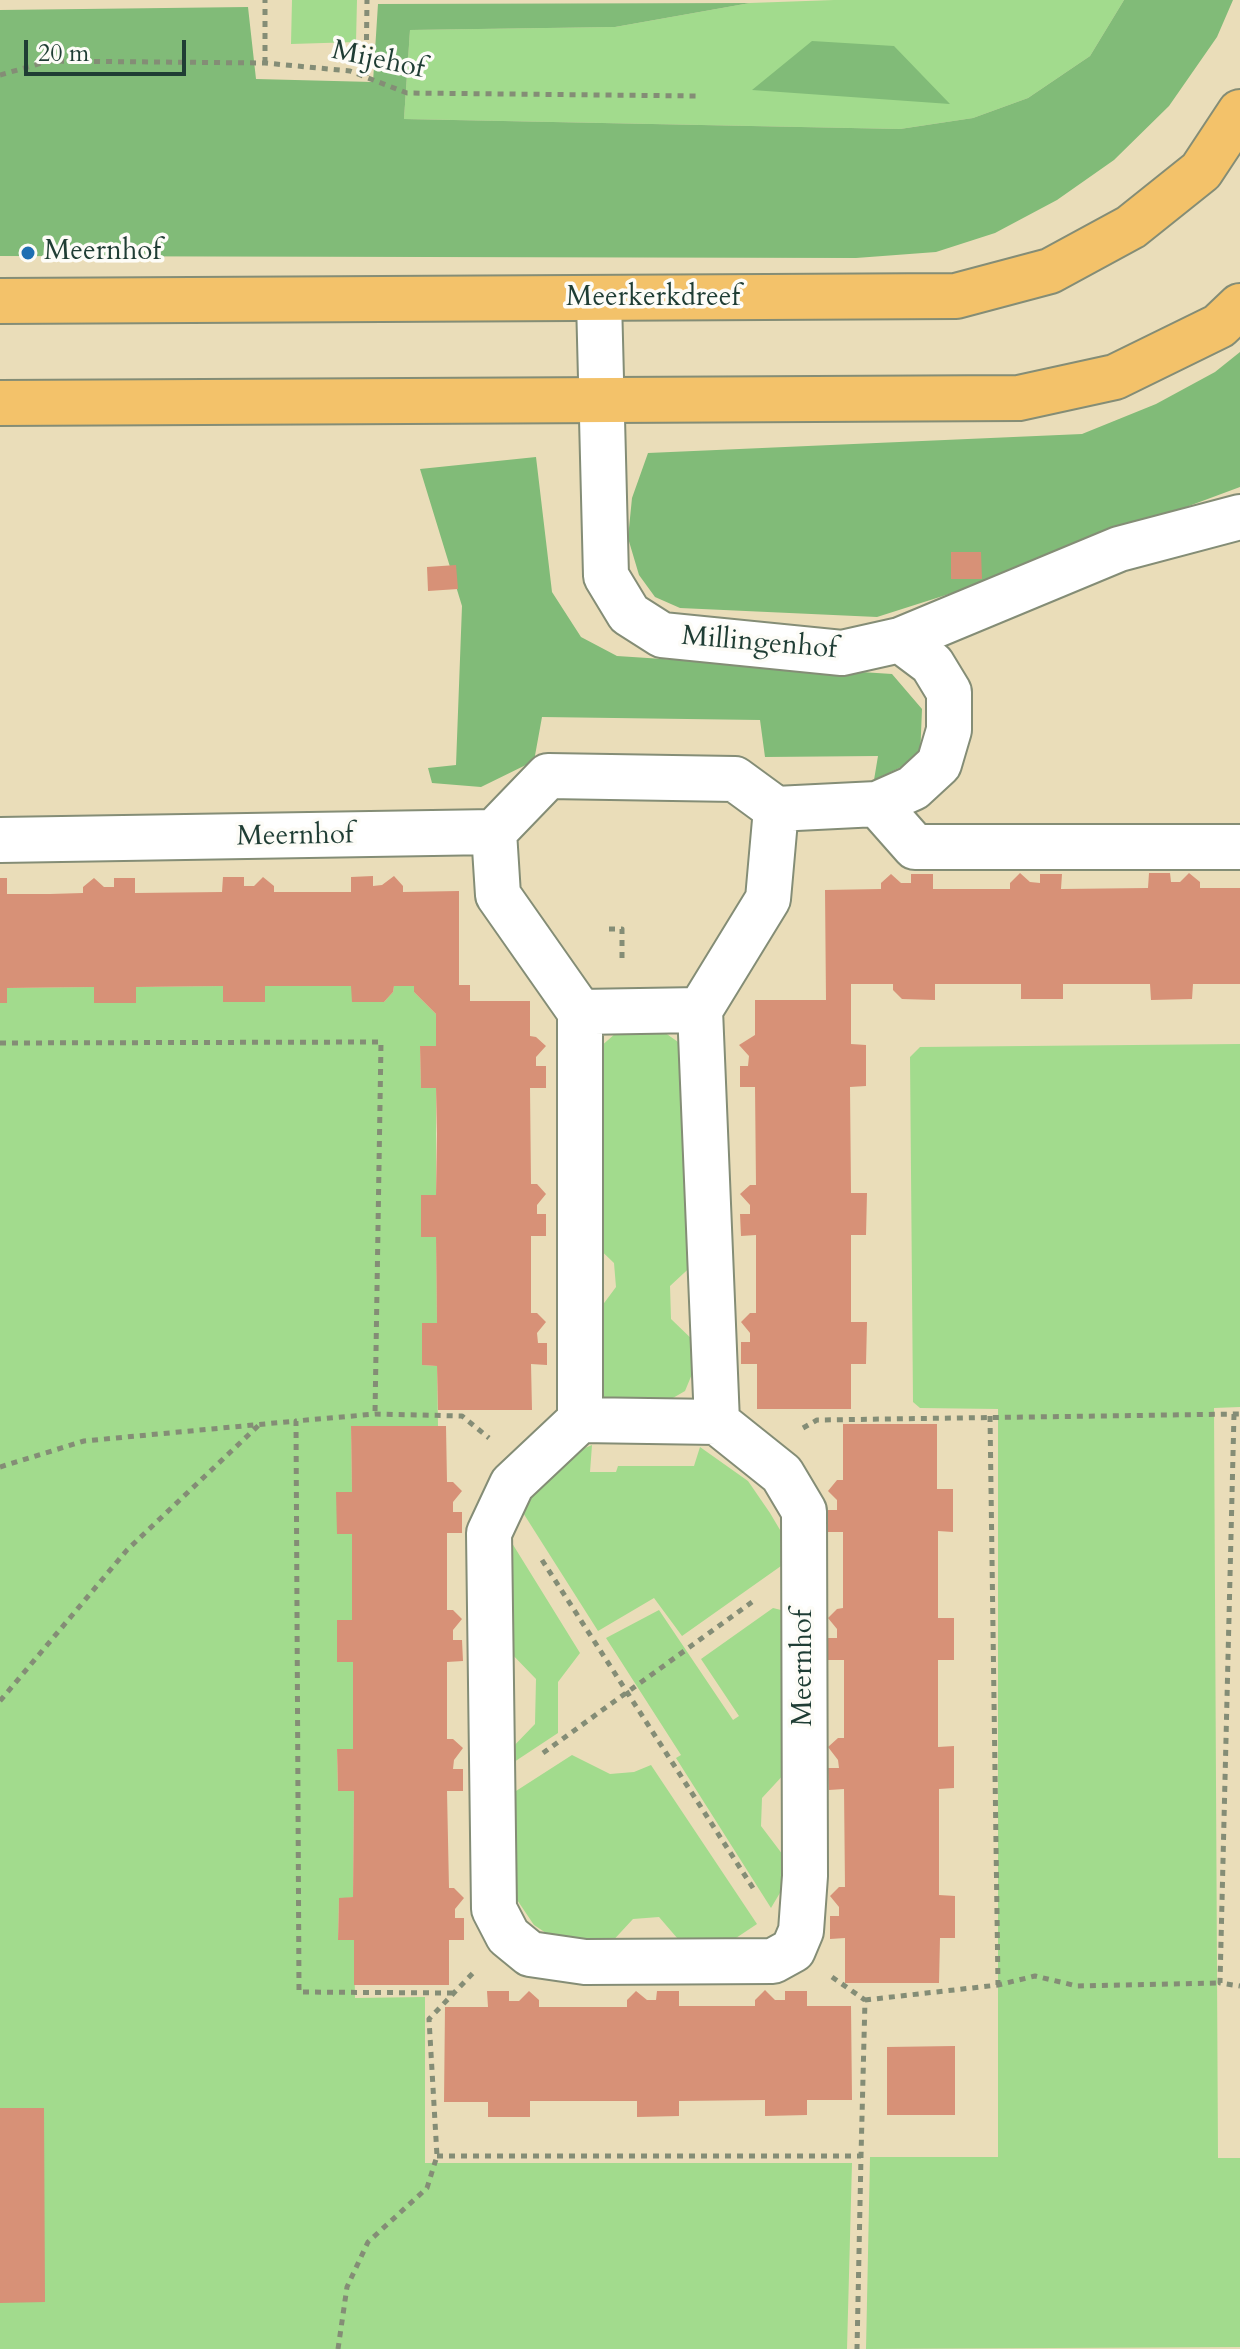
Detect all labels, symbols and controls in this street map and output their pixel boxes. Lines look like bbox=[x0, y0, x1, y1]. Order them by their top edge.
scale bar bbox=[28, 24, 190, 74]
street label: Mijehof bbox=[329, 35, 427, 87]
text: 20 m bbox=[38, 37, 89, 70]
place label: Meernhof bbox=[44, 236, 161, 270]
marker: Meernhof bbox=[19, 244, 37, 262]
street label: Meerkerkdreef bbox=[566, 282, 740, 316]
street label: Millingenhof bbox=[680, 620, 838, 668]
street label: Meernhof bbox=[236, 819, 354, 855]
street label: Meernhof bbox=[788, 1610, 822, 1726]

